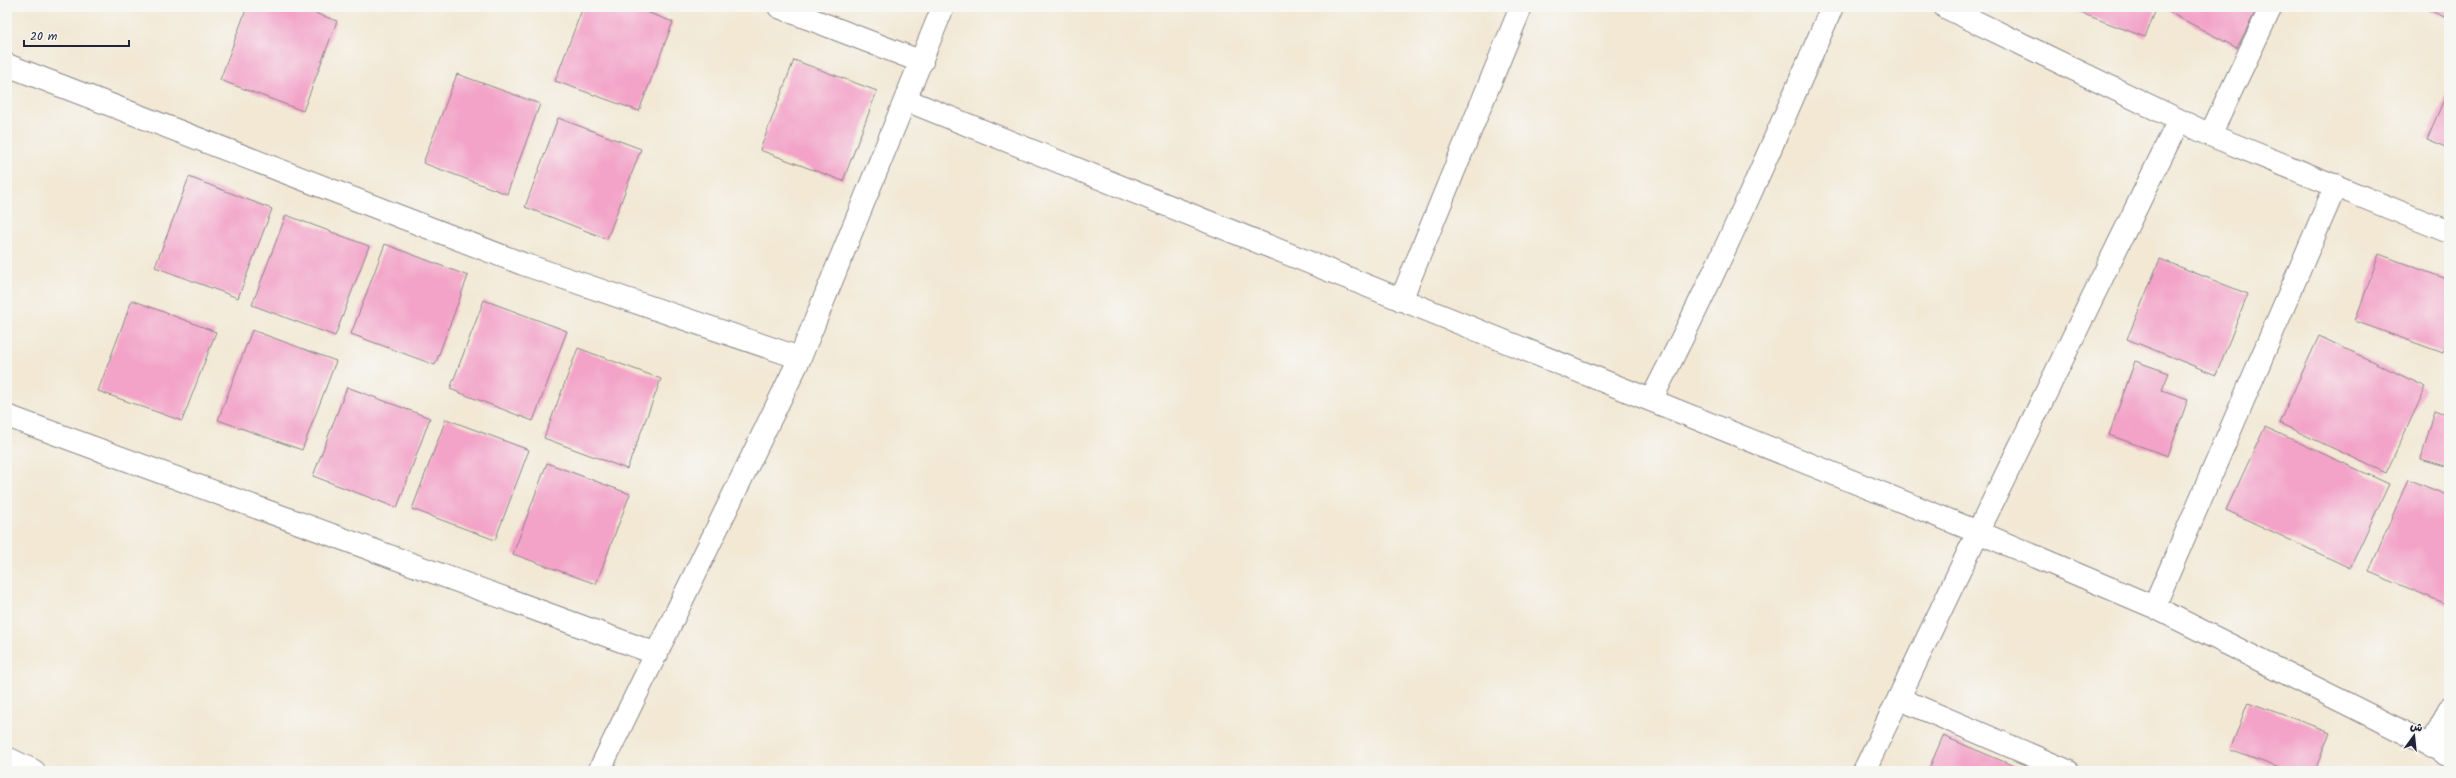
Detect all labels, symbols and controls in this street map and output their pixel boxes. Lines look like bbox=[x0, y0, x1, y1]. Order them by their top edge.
scale bar bbox=[24, 22, 129, 48]
text: 20 m bbox=[30, 27, 58, 46]
north arrow bbox=[2394, 716, 2434, 756]
text: ش bbox=[2408, 717, 2425, 738]

